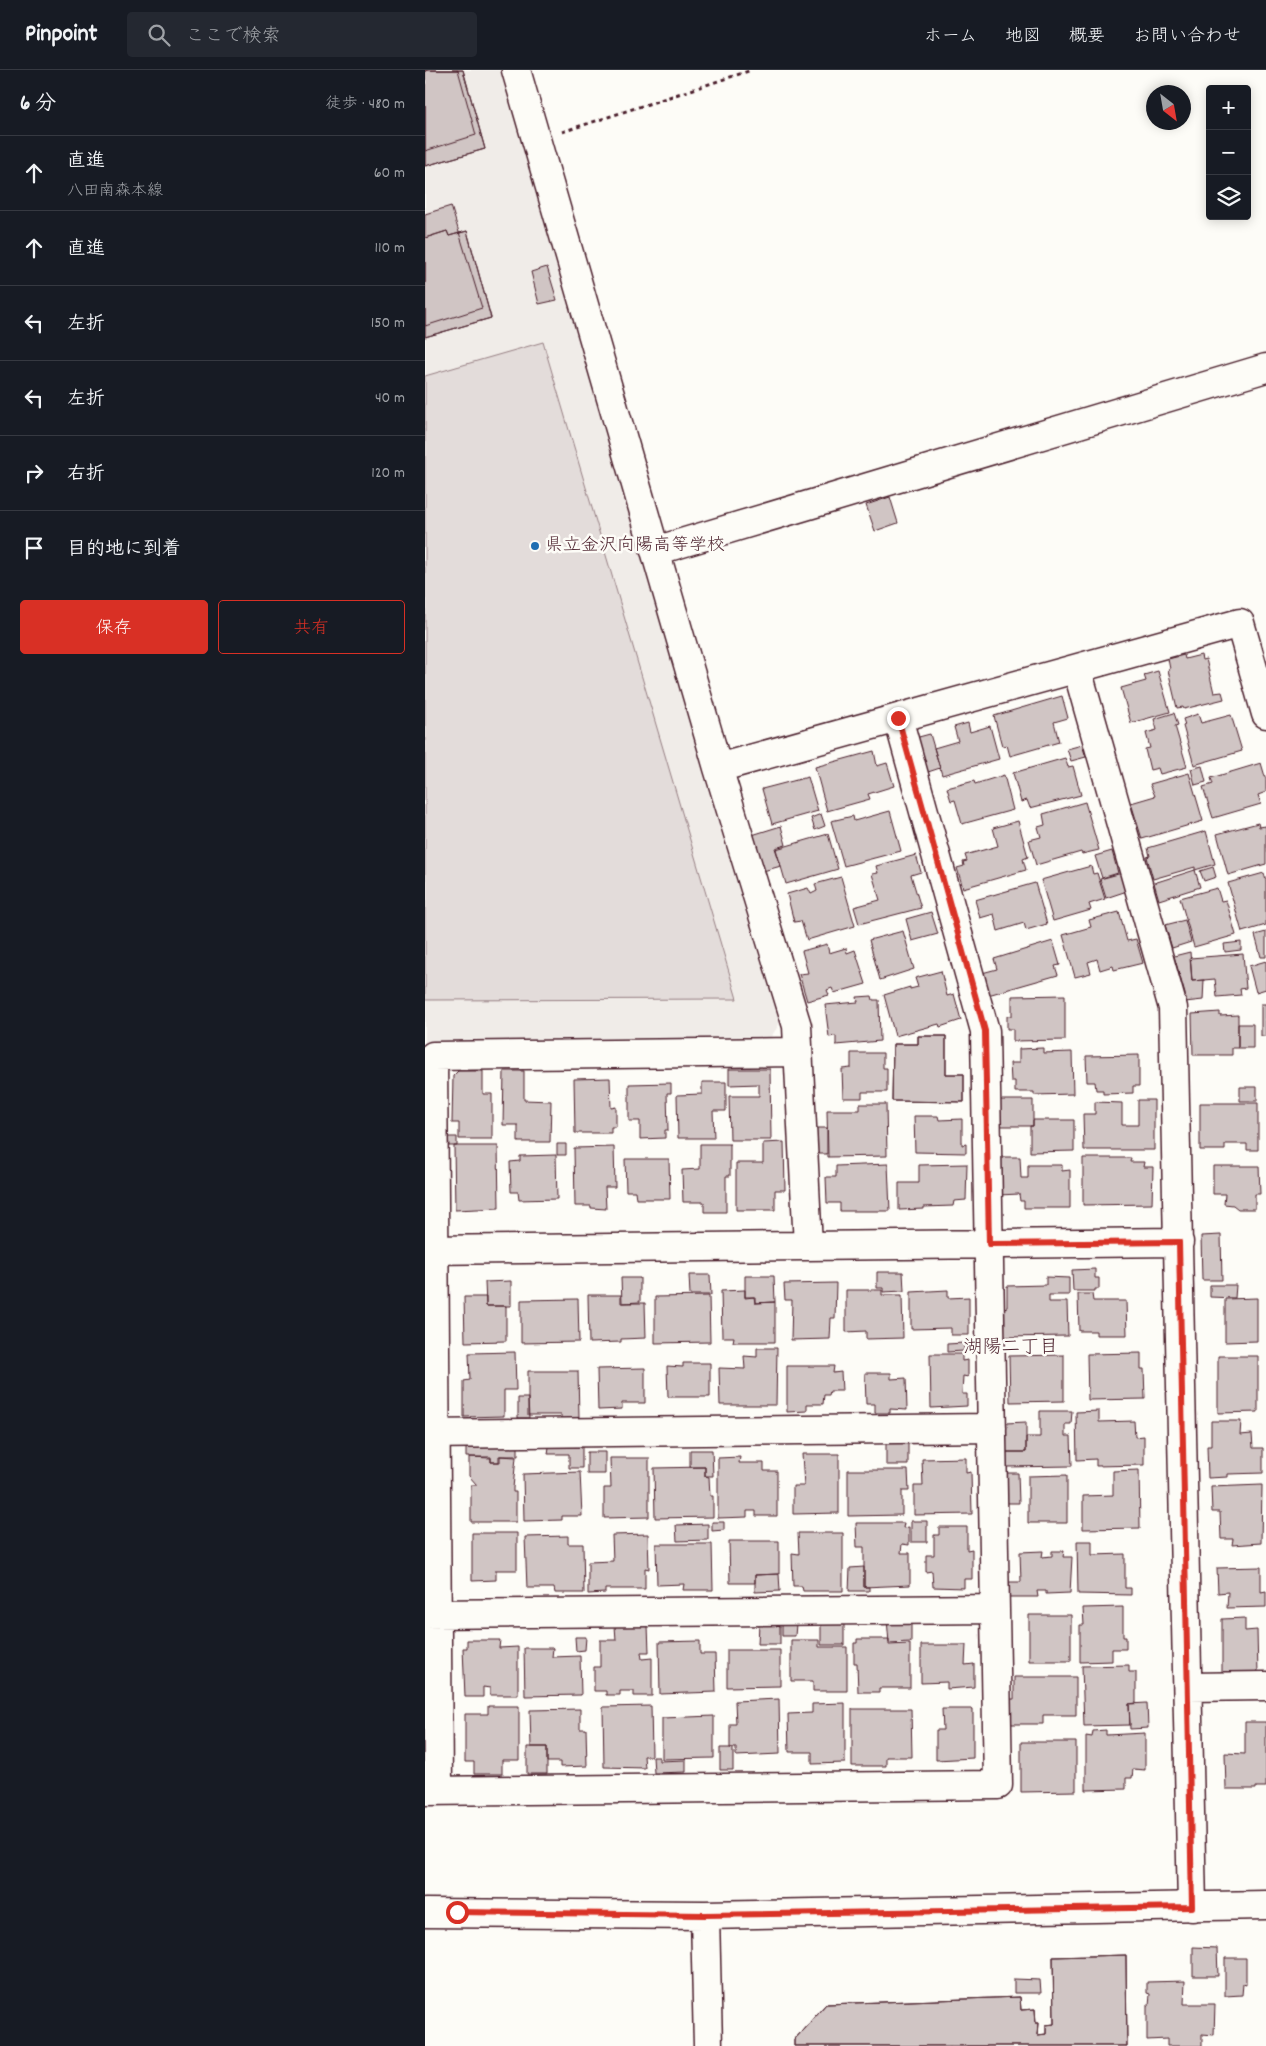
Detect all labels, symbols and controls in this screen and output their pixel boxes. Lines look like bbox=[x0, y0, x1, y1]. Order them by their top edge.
search box bbox=[127, 12, 477, 57]
text: Pinpoint bbox=[25, 18, 97, 52]
icon: search bbox=[145, 21, 173, 49]
text: ここで検索 bbox=[185, 24, 280, 51]
text: ホーム bbox=[924, 25, 977, 50]
text: 地図 bbox=[1005, 25, 1041, 50]
text: 概要 bbox=[1069, 25, 1105, 50]
text: お問い合わせ bbox=[1133, 25, 1241, 50]
north arrow bbox=[1146, 85, 1191, 130]
map controls bbox=[1206, 85, 1251, 220]
button: + bbox=[1206, 85, 1251, 130]
text: 6 分 bbox=[20, 90, 56, 120]
text: 徒歩 · 480 m bbox=[326, 93, 405, 116]
button: − bbox=[1206, 130, 1251, 175]
text: 直進 bbox=[67, 149, 105, 176]
icon: ahead bbox=[20, 159, 48, 187]
text: 60 m bbox=[374, 162, 405, 185]
button: layers bbox=[1206, 175, 1251, 220]
text: 八田南森本線 bbox=[67, 180, 163, 203]
icon: ahead bbox=[20, 234, 48, 262]
text: 直進 bbox=[67, 237, 105, 264]
text: 110 m bbox=[375, 237, 405, 260]
icon: left bbox=[20, 309, 48, 337]
text: 左折 bbox=[67, 312, 105, 339]
text: 150 m bbox=[371, 312, 405, 335]
icon: left bbox=[20, 384, 48, 412]
text: 左折 bbox=[67, 387, 105, 414]
text: 40 m bbox=[375, 387, 405, 410]
icon: right bbox=[20, 459, 48, 487]
text: 右折 bbox=[67, 462, 105, 489]
text: 120 m bbox=[371, 462, 405, 485]
icon: arrive bbox=[20, 534, 48, 562]
place label: 県立金沢向陽高等学校 bbox=[545, 534, 725, 559]
text: 目的地に到着 bbox=[67, 537, 181, 564]
marker: 県立金沢向陽高等学校 bbox=[529, 540, 541, 552]
button: 保存 bbox=[20, 600, 208, 654]
button: 共有 bbox=[218, 600, 405, 654]
route end bbox=[887, 707, 910, 730]
district label: 湖陽二丁目 bbox=[963, 1335, 1059, 1362]
route start bbox=[446, 1901, 469, 1924]

